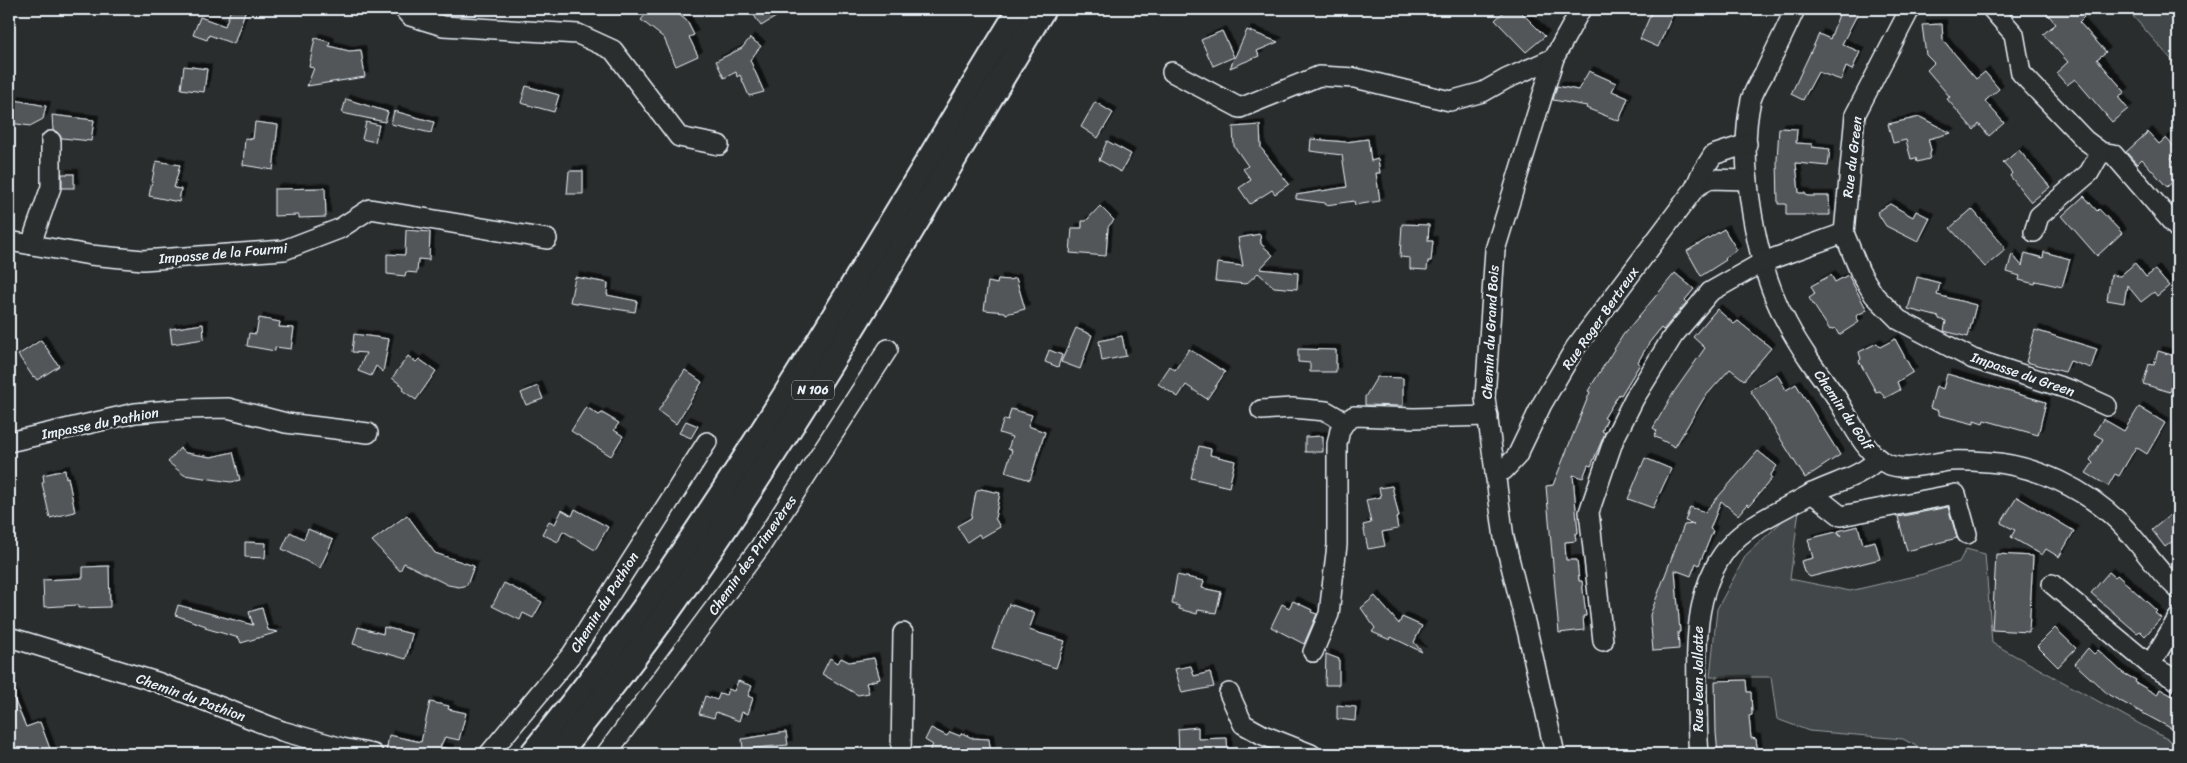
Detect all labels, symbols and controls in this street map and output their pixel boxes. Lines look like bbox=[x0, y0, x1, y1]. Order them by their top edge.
street label: Rue du Green bbox=[1835, 115, 1870, 199]
street label: Impasse de la Fourmi bbox=[157, 235, 289, 272]
street label: Rue Roger Bertreux bbox=[1555, 261, 1646, 375]
street label: Chemin du Grand Bois bbox=[1475, 264, 1507, 400]
street label: Impasse du Green bbox=[1966, 345, 2079, 404]
street label: Chemin du Golf bbox=[1807, 365, 1881, 458]
road number: N 106 bbox=[792, 380, 834, 400]
street label: Impasse du Pathion bbox=[38, 400, 161, 447]
street label: Chemin des Primevères bbox=[701, 489, 804, 621]
street label: Chemin du Pathion bbox=[563, 547, 646, 658]
street label: Rue Jean Jallatte bbox=[1686, 626, 1711, 732]
street label: Chemin du Pathion bbox=[133, 666, 250, 729]

